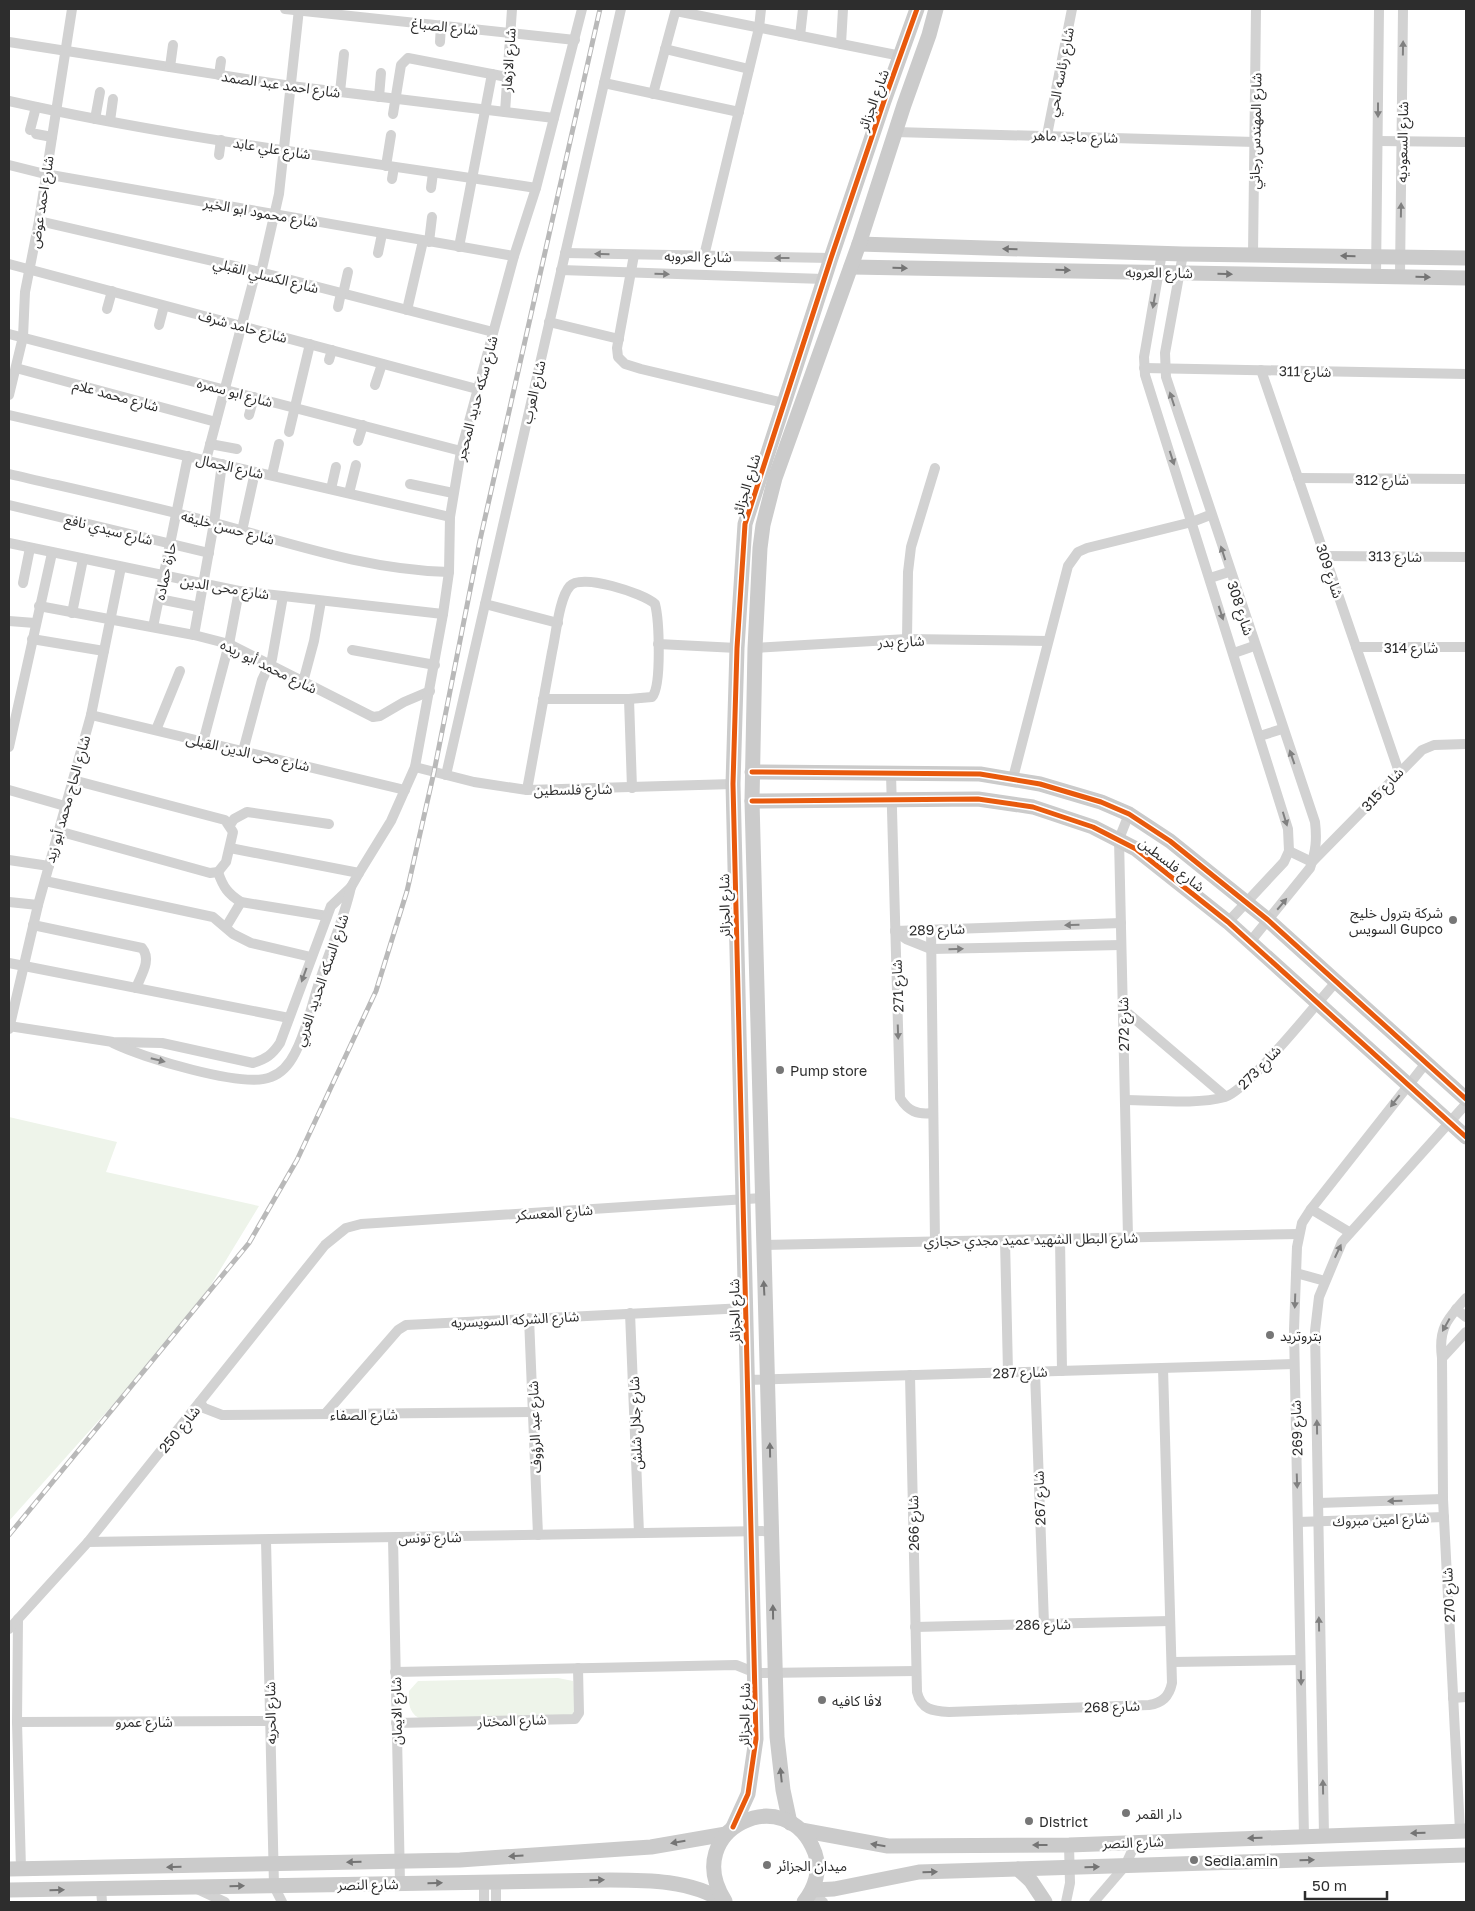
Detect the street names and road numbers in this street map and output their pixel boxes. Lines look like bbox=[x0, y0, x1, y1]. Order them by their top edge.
street label: شارع الصباغ bbox=[410, 14, 479, 41]
street label: شارع رئاسه الحي bbox=[1043, 26, 1080, 119]
street label: شارع الازهار bbox=[497, 27, 522, 94]
street label: شارع احمد عبد الصمد bbox=[220, 67, 342, 104]
street label: شارع الجزائر bbox=[854, 67, 895, 135]
street label: شارع المهندس رجائي bbox=[1245, 73, 1268, 189]
street label: شارع السعوديه bbox=[1393, 101, 1414, 183]
street label: شارع ماجد ماهر bbox=[1030, 126, 1118, 149]
street label: شارع علي عابد bbox=[232, 133, 312, 166]
street label: شارع احمد عوض bbox=[25, 155, 60, 250]
street label: شارع محمود ابو الخير bbox=[201, 193, 320, 233]
street label: شارع العروبه bbox=[664, 247, 732, 268]
street label: شارع الكسلي القبلي bbox=[211, 254, 320, 299]
street label: شارع العروبه bbox=[1125, 263, 1193, 284]
street label: شارع حامد شرف bbox=[196, 306, 289, 349]
street label: شارع سكه حديد المحجر bbox=[451, 334, 504, 464]
street label: شارع العرب bbox=[517, 359, 551, 426]
street label: شارع 311 bbox=[1279, 362, 1331, 383]
street label: شارع ابو سمره bbox=[194, 374, 275, 413]
street label: شارع محمد علام bbox=[70, 375, 161, 418]
street label: شارع الجمال bbox=[194, 450, 265, 485]
street label: شارع الجزائر bbox=[728, 452, 766, 520]
street label: شارع 312 bbox=[1355, 471, 1409, 491]
street label: شارع حسن خليفه bbox=[179, 506, 277, 551]
street label: شارع سيدي نافع bbox=[62, 510, 155, 551]
street label: حارة حماده bbox=[151, 540, 180, 602]
street label: شارع 309 bbox=[1310, 542, 1347, 601]
street label: شارع 313 bbox=[1368, 547, 1422, 568]
street label: شارع محى الدين bbox=[179, 572, 271, 605]
street label: شارع 308 bbox=[1221, 579, 1258, 638]
street label: شارع بدر bbox=[876, 632, 925, 653]
street label: شارع محمد أبو ريده bbox=[217, 635, 320, 699]
street label: شارع 314 bbox=[1384, 639, 1438, 659]
street label: شارع محى الدين القبلى bbox=[184, 730, 312, 777]
street label: شارع الحاج محمد أبو زيد bbox=[41, 733, 96, 866]
street label: شارع 315 bbox=[1357, 763, 1409, 817]
street label: شارع فلسطين bbox=[534, 780, 612, 801]
street label: شارع فلسطين bbox=[1134, 833, 1208, 897]
street label: شارع الجزائر bbox=[715, 874, 736, 939]
street label: شارع السكه الحديد الغربي bbox=[290, 911, 355, 1050]
street label: شارع 289 bbox=[909, 920, 965, 941]
street label: شارع 271 bbox=[888, 959, 909, 1013]
street label: شارع 272 bbox=[1114, 997, 1135, 1051]
street label: شارع 273 bbox=[1234, 1041, 1286, 1095]
street label: شارع المعسكر bbox=[514, 1201, 594, 1226]
street label: شارع البطل الشهيد عميد مجدي حجازي bbox=[924, 1229, 1138, 1253]
street label: شارع الجزائر bbox=[725, 1279, 746, 1344]
street label: شارع الشركه السويسريه bbox=[450, 1307, 580, 1334]
street label: شارع 287 bbox=[992, 1363, 1048, 1384]
street label: شارع جلال شلش bbox=[625, 1376, 648, 1470]
street label: شارع عبد الرؤوف bbox=[524, 1380, 547, 1473]
street label: شارع 269 bbox=[1287, 1400, 1308, 1456]
street label: شارع 250 bbox=[155, 1402, 205, 1458]
street label: شارع الصفاء bbox=[330, 1406, 398, 1426]
street label: شارع 267 bbox=[1030, 1470, 1051, 1526]
street label: شارع 266 bbox=[904, 1495, 925, 1551]
street label: شارع امين مبروك bbox=[1332, 1509, 1430, 1532]
street label: شارع تونس bbox=[398, 1528, 462, 1549]
street label: شارع 270 bbox=[1438, 1567, 1461, 1623]
street label: شارع 286 bbox=[1015, 1615, 1071, 1636]
street label: شارع الايمان bbox=[387, 1677, 408, 1745]
street label: شارع الحريه bbox=[261, 1681, 282, 1745]
street label: شارع الجزائر bbox=[735, 1683, 756, 1748]
street label: شارع 268 bbox=[1084, 1697, 1140, 1718]
street label: شارع المختار bbox=[476, 1710, 547, 1733]
street label: شارع عمرو bbox=[115, 1713, 173, 1733]
street label: شارع النصر bbox=[1101, 1832, 1164, 1855]
street label: شارع النصر bbox=[336, 1875, 399, 1896]

